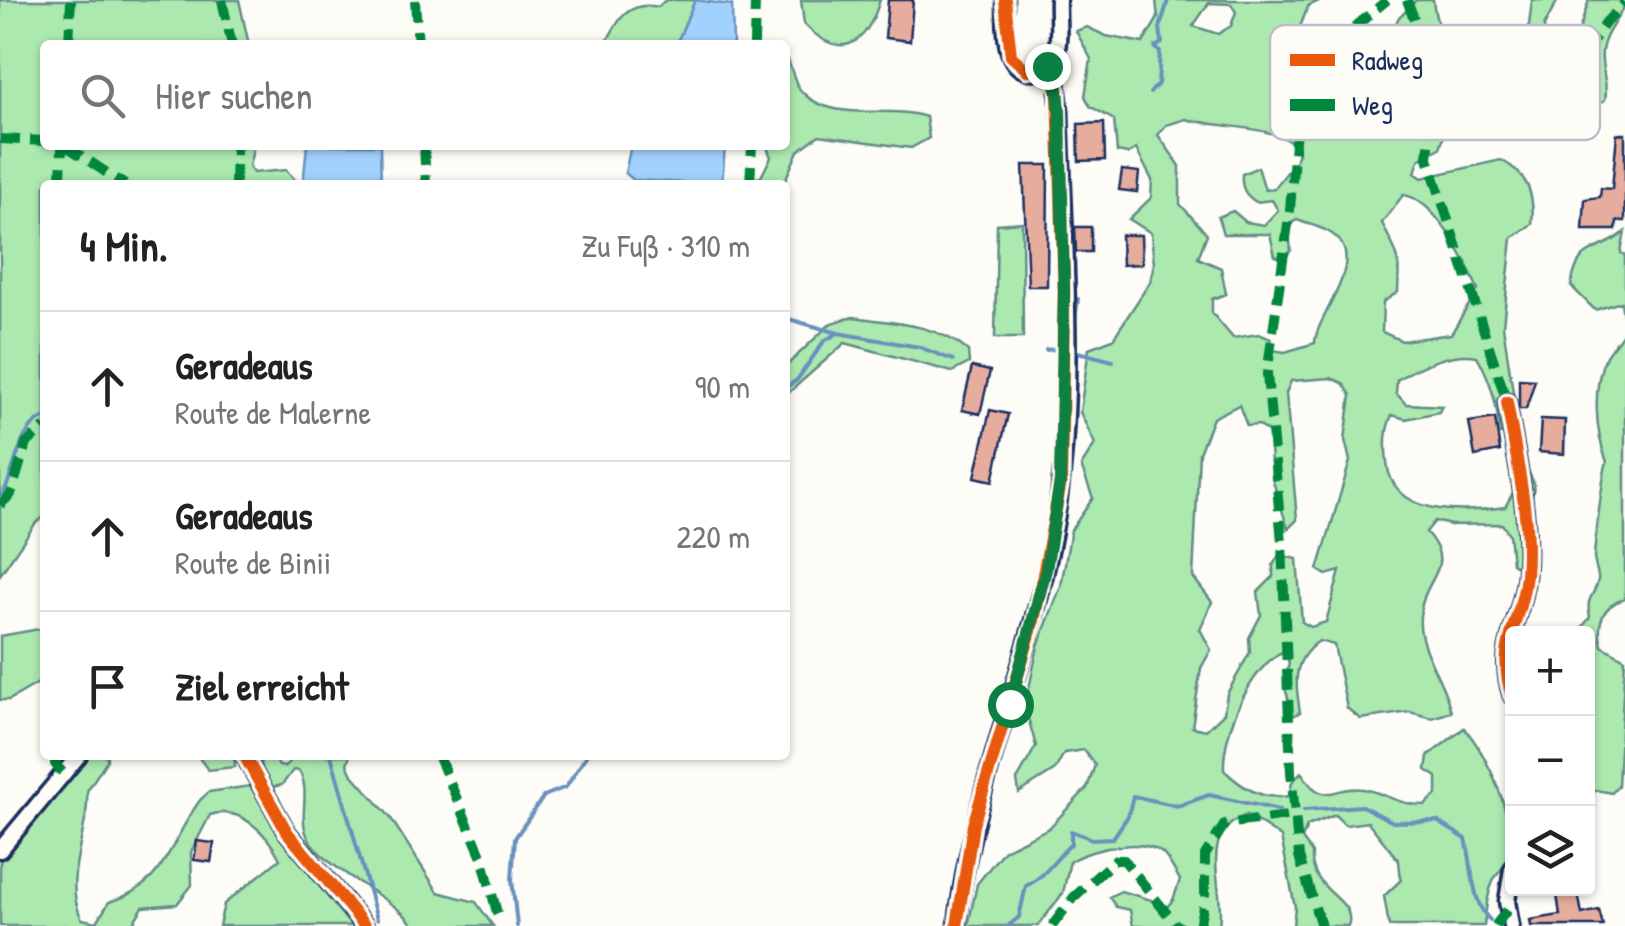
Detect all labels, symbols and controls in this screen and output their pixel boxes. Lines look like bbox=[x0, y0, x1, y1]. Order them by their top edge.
legend bbox=[1270, 25, 1600, 140]
search box bbox=[40, 40, 790, 150]
text: Radweg bbox=[1352, 41, 1423, 79]
route end bbox=[1025, 44, 1071, 90]
icon: search bbox=[75, 68, 130, 123]
text: Hier suchen bbox=[155, 69, 313, 121]
text: Weg bbox=[1352, 86, 1393, 124]
text: 4 Min. bbox=[80, 217, 168, 274]
text: Zu Fuß · 310 m bbox=[581, 224, 750, 267]
text: Geradeaus bbox=[175, 339, 313, 391]
icon: ahead bbox=[80, 359, 135, 414]
text: 90 m bbox=[695, 365, 750, 408]
text: Route de Malerne bbox=[175, 391, 371, 434]
text: Geradeaus bbox=[175, 489, 313, 541]
icon: ahead bbox=[80, 509, 135, 564]
text: 220 m bbox=[677, 515, 750, 558]
text: Route de Binii bbox=[175, 541, 331, 584]
map controls bbox=[1505, 626, 1595, 896]
button: + bbox=[1505, 626, 1595, 716]
icon: arrive bbox=[80, 659, 135, 714]
text: Ziel erreicht bbox=[175, 660, 349, 712]
route start bbox=[988, 682, 1034, 728]
button: − bbox=[1505, 716, 1595, 806]
button: layers bbox=[1505, 806, 1595, 896]

